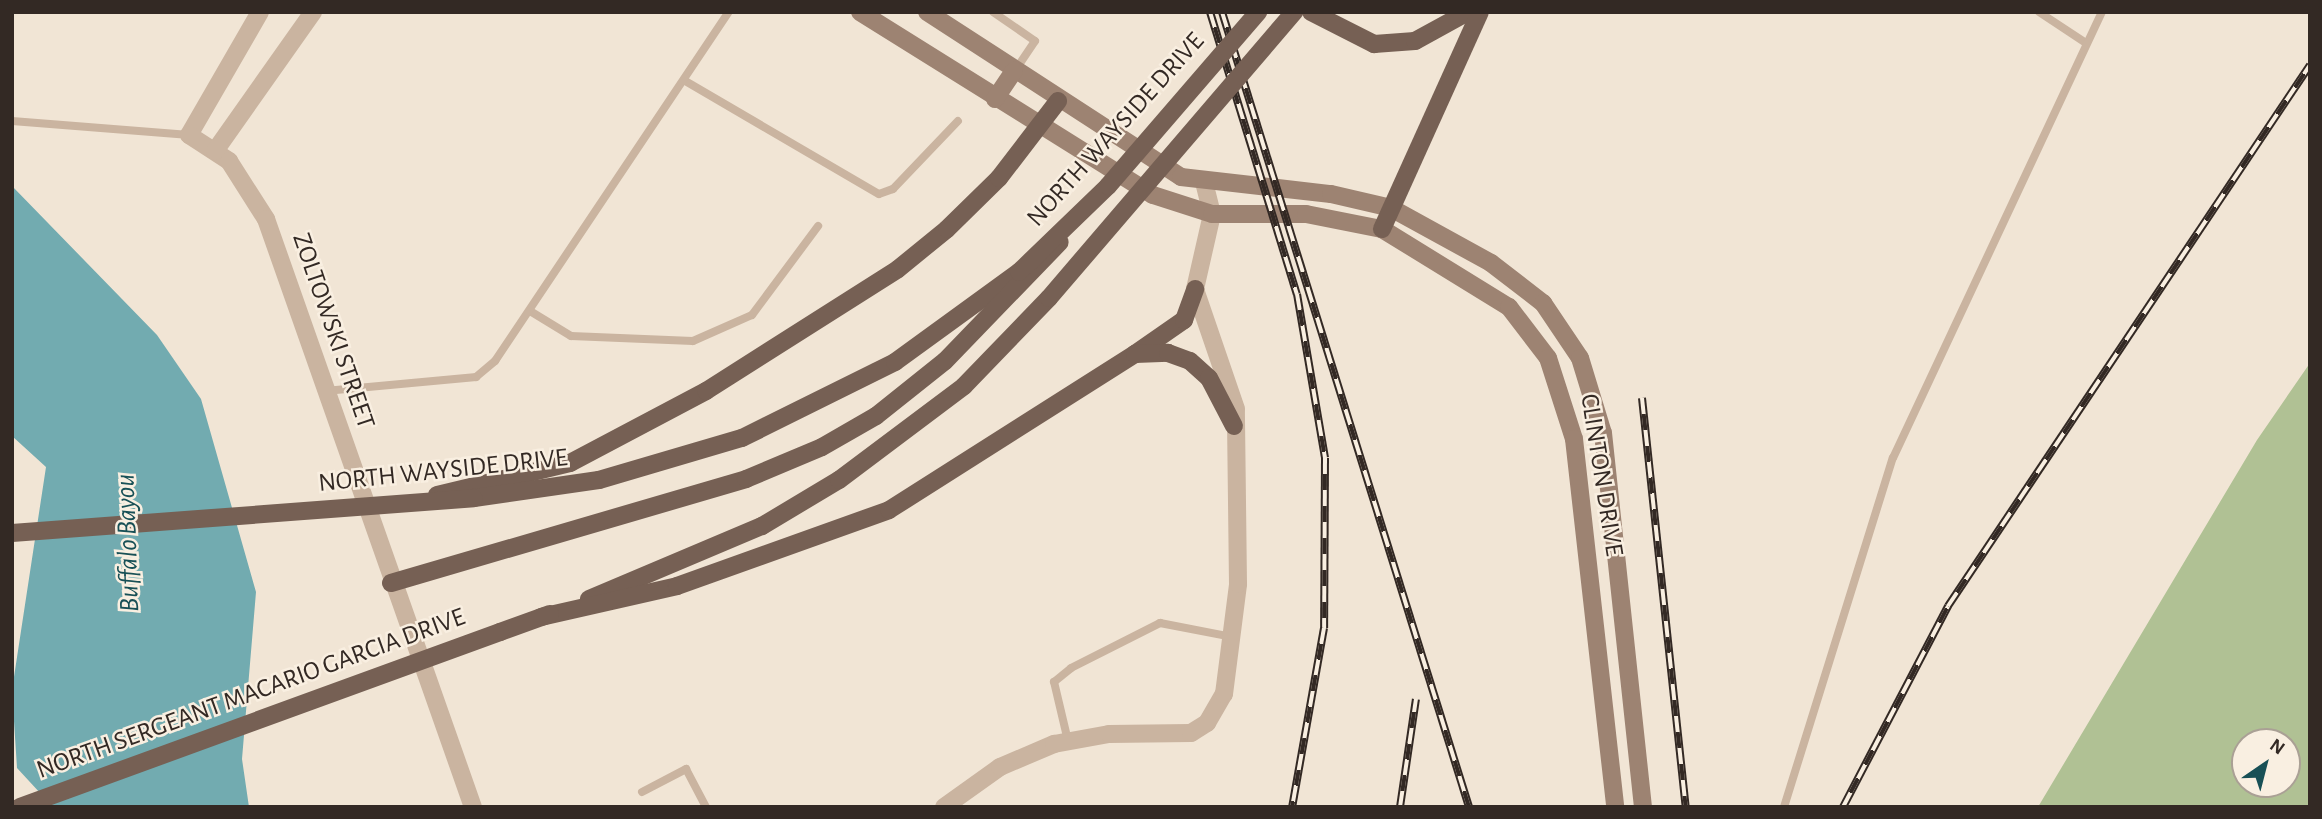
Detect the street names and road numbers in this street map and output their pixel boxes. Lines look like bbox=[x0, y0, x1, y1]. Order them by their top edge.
street label: NORTH WAYSIDE DRIVE bbox=[1021, 27, 1211, 233]
street label: ZOLTOWSKI STREET bbox=[285, 229, 381, 433]
street label: CLINTON DRIVE bbox=[1573, 392, 1629, 558]
street label: NORTH WAYSIDE DRIVE bbox=[317, 442, 569, 500]
street label: NORTH SERGEANT MACARIO GARCIA DRIVE bbox=[32, 602, 470, 786]

